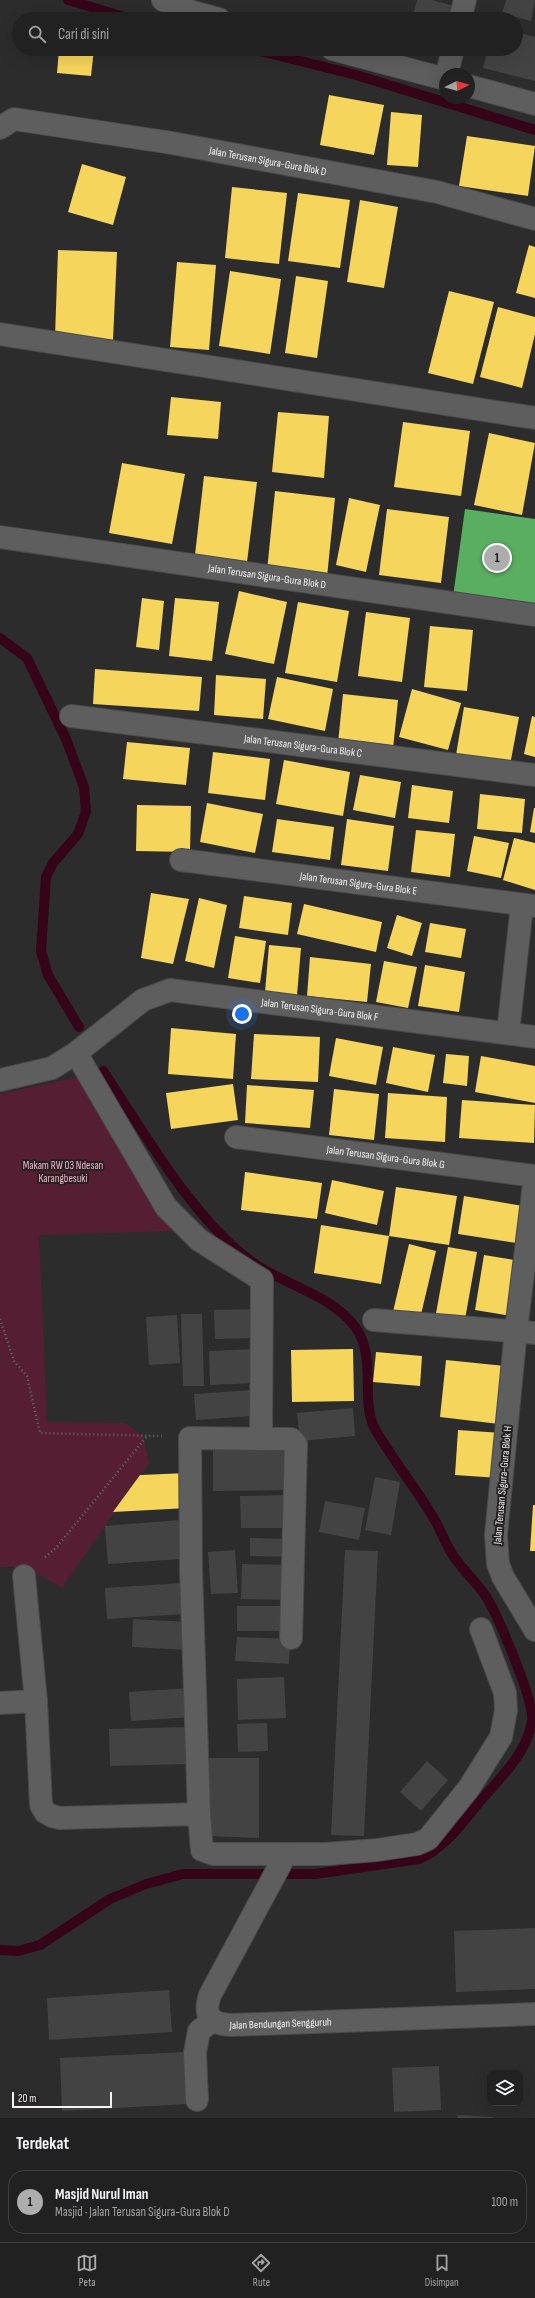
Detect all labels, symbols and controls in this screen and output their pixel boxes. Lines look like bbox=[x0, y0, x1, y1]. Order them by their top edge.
search box bbox=[12, 12, 523, 56]
icon: search bbox=[26, 23, 48, 45]
text: Cari di sini bbox=[58, 25, 109, 44]
north arrow bbox=[439, 68, 475, 104]
street label: Jalan Terusan Sigura-Gura Blok D bbox=[207, 144, 327, 178]
pin: 1 bbox=[484, 543, 510, 573]
street label: Jalan Terusan Sigura-Gura Blok D bbox=[206, 561, 327, 591]
street label: Jalan Terusan Sigura-Gura Blok C bbox=[242, 732, 363, 760]
street label: Jalan Terusan Sigura-Gura Blok E bbox=[298, 869, 418, 898]
street label: Jalan Terusan Sigura-Gura Blok F bbox=[260, 996, 379, 1024]
your location bbox=[232, 1004, 252, 1024]
street label: Jalan Terusan Sigura-Gura Blok G bbox=[325, 1143, 446, 1171]
park label: Makam RW 03 Ndesan Karangbesuki bbox=[23, 1159, 104, 1185]
street label: Jalan Terusan Sigura-Gura Blok H bbox=[491, 1425, 514, 1546]
street label: Jalan Bendungan Sengguruh bbox=[228, 2015, 332, 2032]
map controls bbox=[487, 2070, 523, 2106]
button: layers bbox=[487, 2070, 523, 2106]
scale bar bbox=[12, 2090, 112, 2109]
text: 20 m bbox=[18, 2092, 36, 2105]
text: Terdekat bbox=[16, 2134, 69, 2154]
text: Masjid Nurul Iman bbox=[55, 2185, 149, 2204]
text: 1 bbox=[27, 2194, 33, 2210]
text: 100 m bbox=[491, 2194, 518, 2210]
text: Masjid · Jalan Terusan Sigura-Gura Blok D bbox=[55, 2204, 230, 2220]
tab: Peta bbox=[76, 2252, 98, 2289]
tab: Rute bbox=[250, 2252, 272, 2289]
tab: Disimpan bbox=[425, 2252, 459, 2289]

